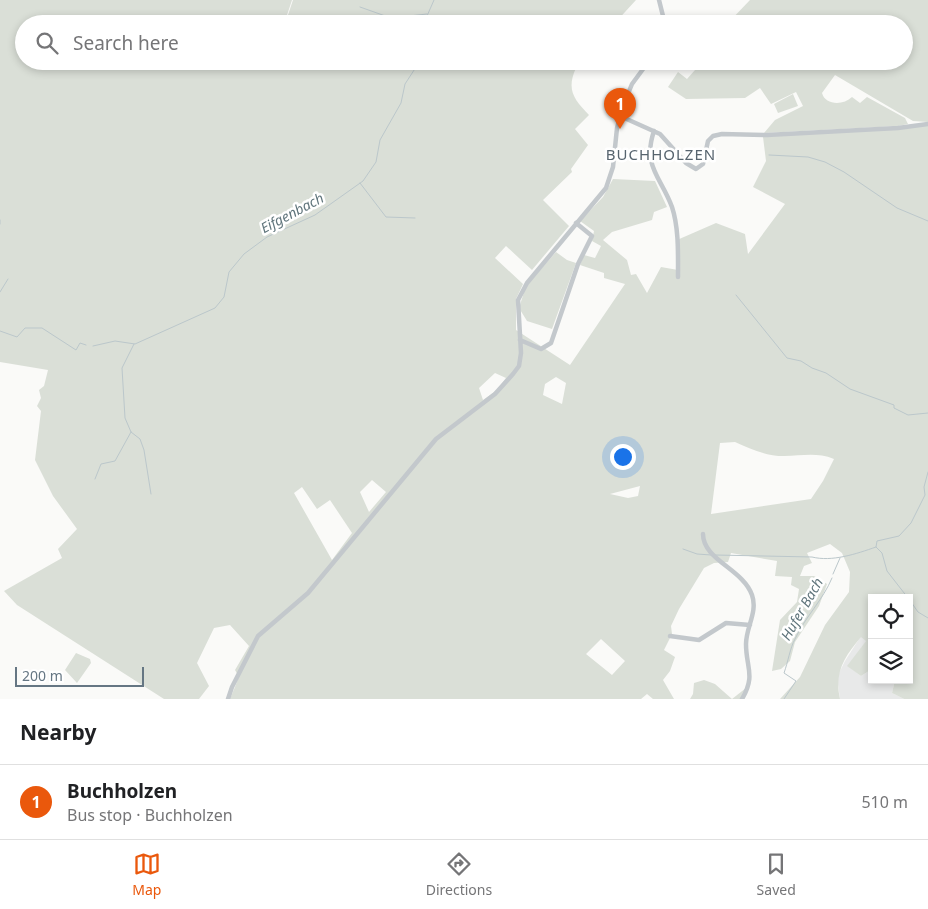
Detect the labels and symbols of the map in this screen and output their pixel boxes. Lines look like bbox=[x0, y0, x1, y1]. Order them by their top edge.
pin: 1 bbox=[604, 88, 636, 129]
district label: BUCHHOLZEN bbox=[606, 144, 716, 164]
water label: Eifgenbach bbox=[257, 188, 327, 237]
your location bbox=[610, 444, 636, 470]
water label: Hufer Bach bbox=[776, 574, 827, 643]
scale bar bbox=[15, 664, 144, 687]

